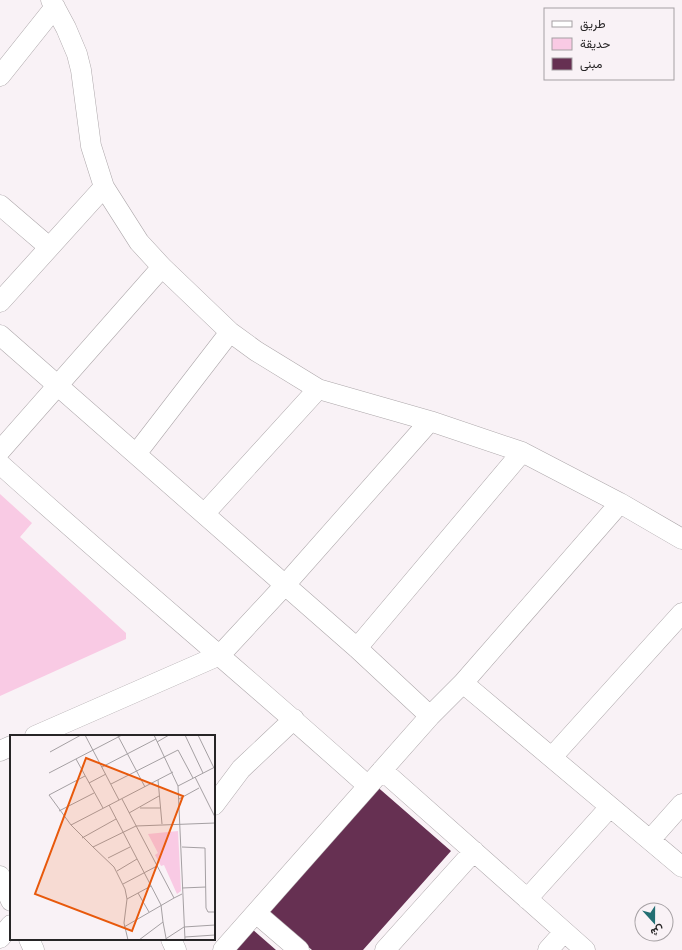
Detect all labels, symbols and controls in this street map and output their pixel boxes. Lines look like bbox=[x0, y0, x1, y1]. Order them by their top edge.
legend bbox=[544, 8, 674, 80]
text: طريق bbox=[580, 17, 606, 32]
text: حديقة bbox=[580, 37, 610, 51]
text: مبنى bbox=[580, 57, 602, 72]
inset map bbox=[10, 735, 215, 940]
north arrow bbox=[634, 902, 674, 942]
text: ش bbox=[649, 922, 666, 939]

